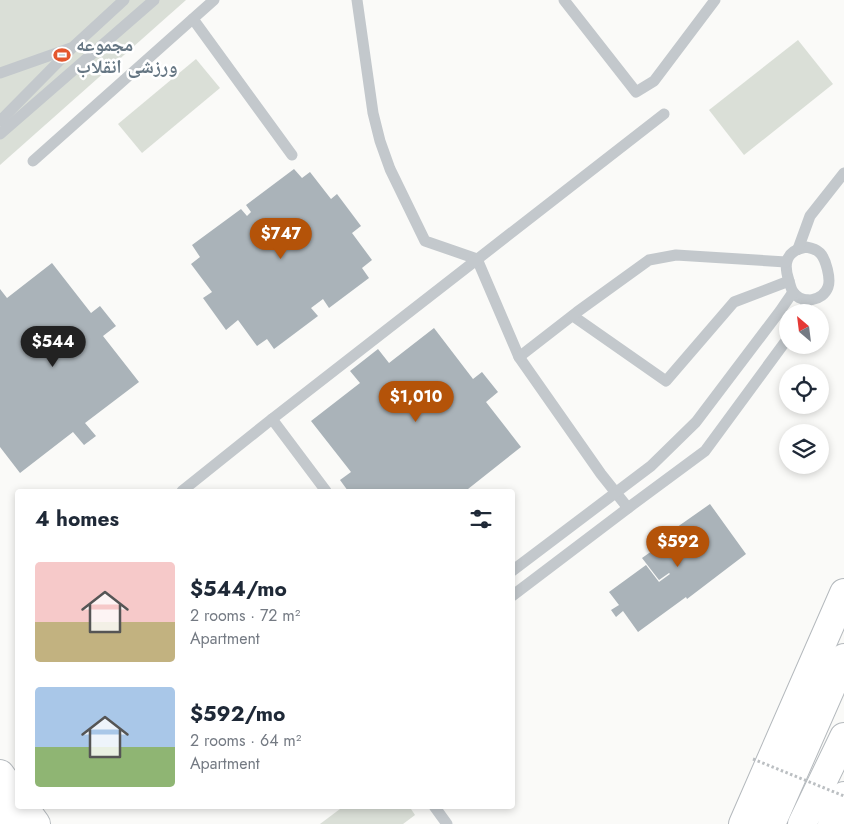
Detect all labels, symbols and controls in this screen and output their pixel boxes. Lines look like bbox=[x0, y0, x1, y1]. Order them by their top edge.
place label: مجموعه ورزشی انقلاب bbox=[76, 31, 178, 80]
sports icon: مجموعه ورزشی انقلاب bbox=[52, 45, 72, 65]
pin: $747 bbox=[251, 218, 311, 260]
text: $747 bbox=[261, 222, 301, 245]
north arrow bbox=[779, 304, 829, 354]
map controls bbox=[779, 304, 829, 474]
pin: $544 bbox=[23, 326, 83, 368]
text: $544 bbox=[32, 330, 74, 353]
button: locate bbox=[779, 364, 829, 414]
pin: $1,010 bbox=[375, 380, 457, 423]
text: $1,010 bbox=[390, 385, 442, 408]
button: layers bbox=[779, 424, 829, 474]
text: 4 homes bbox=[35, 504, 119, 534]
icon: filters bbox=[467, 505, 495, 533]
pin: $592 bbox=[648, 526, 708, 568]
text: $592 bbox=[657, 530, 699, 553]
text: $544/mo bbox=[190, 574, 287, 604]
icon: home bbox=[75, 582, 135, 642]
text: 2 rooms · 72 m² bbox=[190, 604, 300, 627]
text: Apartment bbox=[190, 627, 260, 650]
text: $592/mo bbox=[190, 699, 285, 729]
icon: home bbox=[75, 707, 135, 767]
text: 2 rooms · 64 m² bbox=[190, 729, 301, 752]
text: Apartment bbox=[190, 752, 260, 775]

